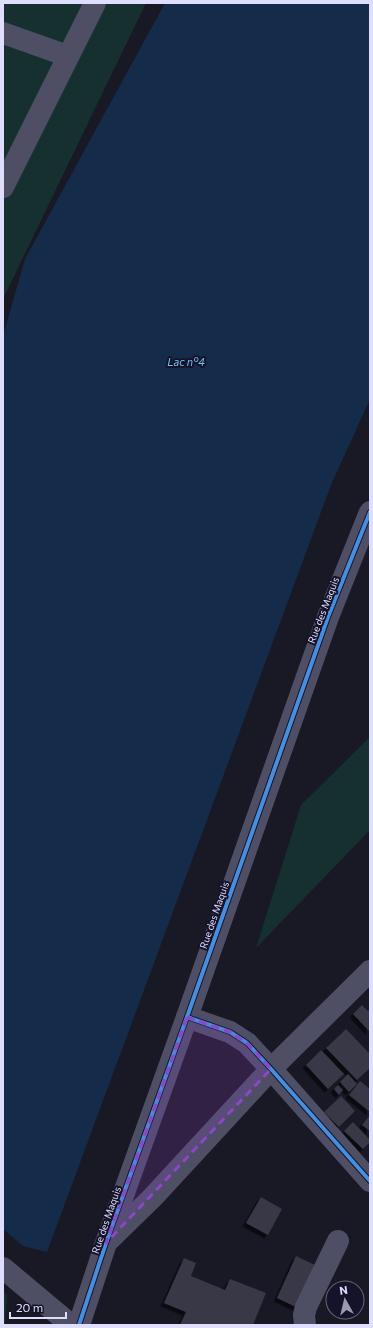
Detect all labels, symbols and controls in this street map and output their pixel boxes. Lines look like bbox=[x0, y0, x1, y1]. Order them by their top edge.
water label: Lac n°4 bbox=[167, 355, 205, 368]
street label: Rue des Maquis bbox=[305, 575, 341, 645]
street label: Rue des Maquis bbox=[197, 879, 231, 950]
street label: Rue des Maquis bbox=[89, 1184, 123, 1255]
north arrow bbox=[325, 1280, 365, 1320]
text: N bbox=[339, 1283, 349, 1297]
scale bar bbox=[10, 1294, 66, 1320]
text: 20 m bbox=[16, 1300, 43, 1314]

